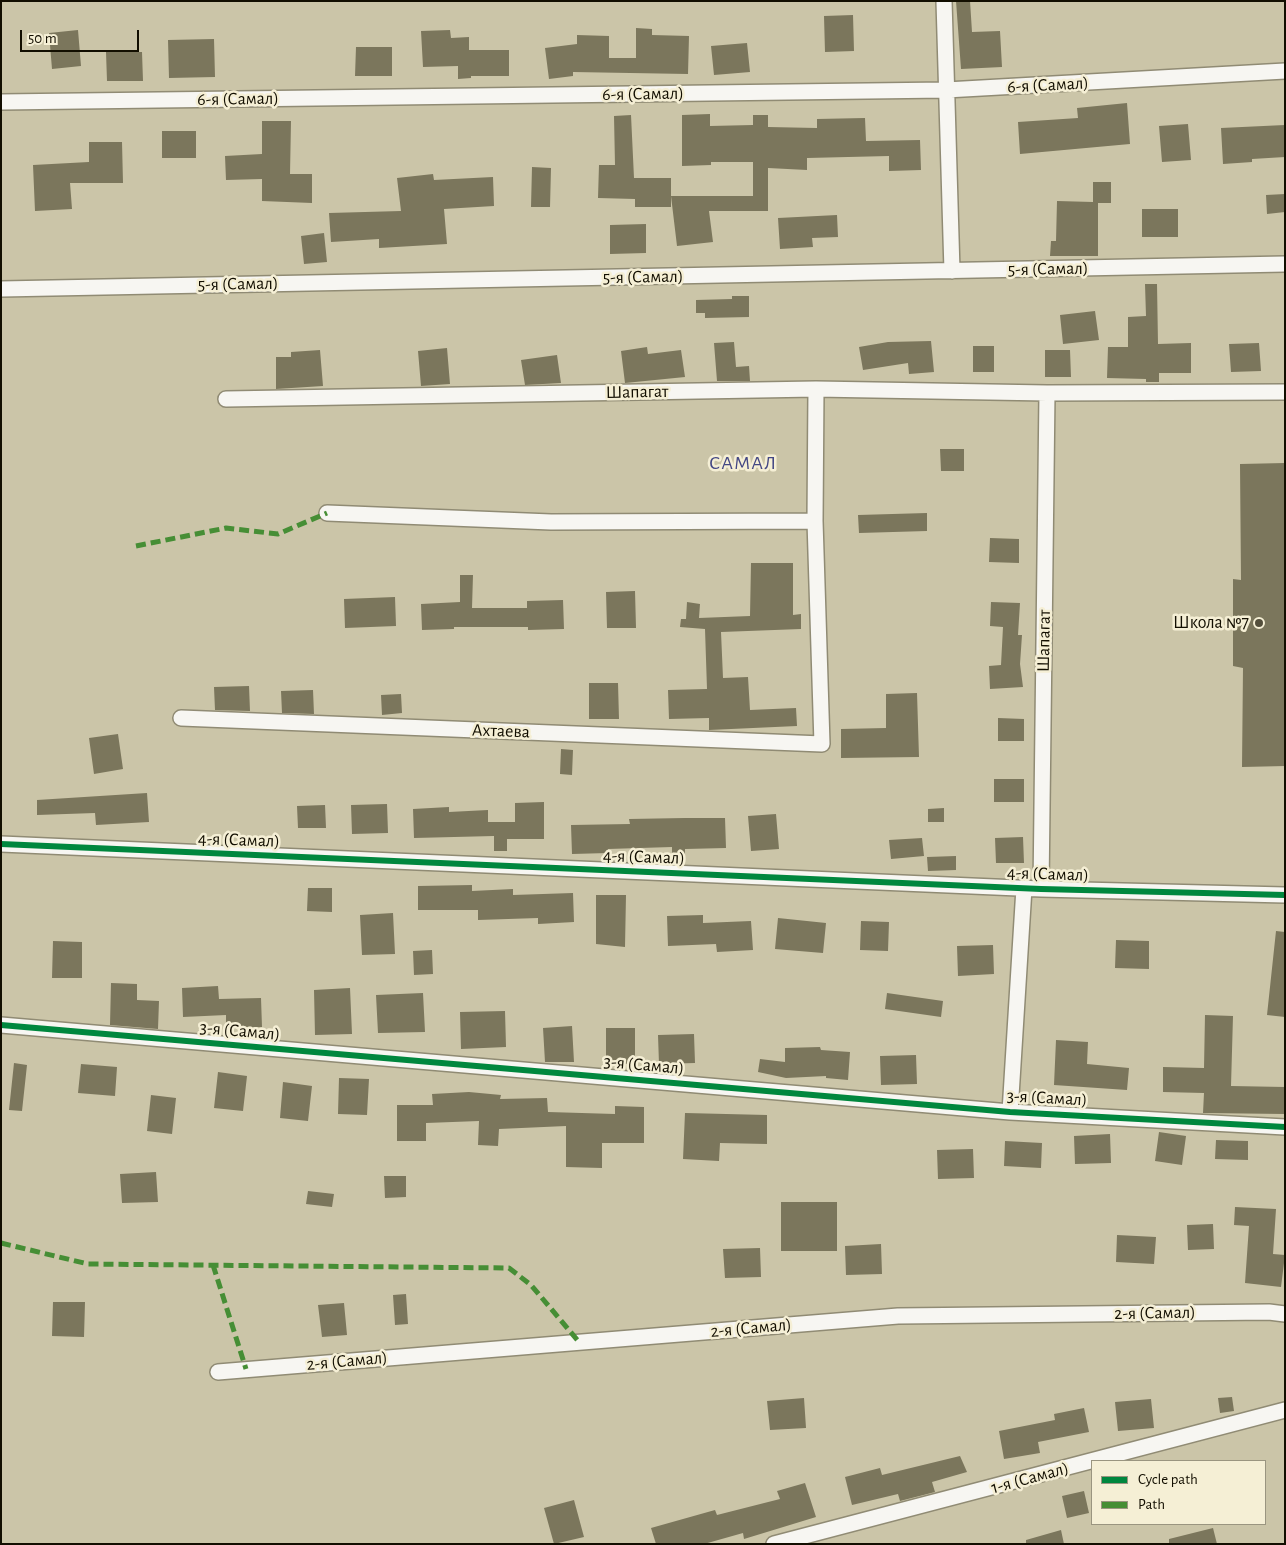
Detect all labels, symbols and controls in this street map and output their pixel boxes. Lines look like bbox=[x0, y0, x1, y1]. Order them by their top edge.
scale bar bbox=[22, 20, 141, 52]
text: 50 m bbox=[28, 31, 57, 46]
street label: 6-я (Самал) bbox=[1007, 72, 1089, 98]
street label: 6-я (Самал) bbox=[602, 82, 684, 106]
street label: 6-я (Самал) bbox=[197, 87, 279, 111]
street label: 5-я (Самал) bbox=[1007, 257, 1089, 281]
street label: 5-я (Самал) bbox=[602, 265, 684, 289]
street label: 5-я (Самал) bbox=[197, 272, 279, 296]
street label: Шапагат bbox=[606, 381, 668, 403]
district label: САМАЛ bbox=[708, 451, 778, 475]
street label: Шапагат bbox=[1033, 610, 1055, 672]
place label: Школа №7 bbox=[1173, 612, 1249, 634]
marker: Школа №7 bbox=[1253, 617, 1265, 629]
street label: Ахтаева bbox=[472, 719, 530, 743]
street label: 4-я (Самал) bbox=[198, 828, 280, 852]
street label: 4-я (Самал) bbox=[603, 845, 685, 869]
street label: 4-я (Самал) bbox=[1007, 862, 1089, 886]
street label: 3-я (Самал) bbox=[199, 1017, 281, 1045]
street label: 3-я (Самал) bbox=[603, 1051, 685, 1079]
street label: 3-я (Самал) bbox=[1006, 1085, 1088, 1111]
street label: 2-я (Самал) bbox=[1114, 1301, 1196, 1325]
street label: 2-я (Самал) bbox=[709, 1314, 793, 1342]
street label: 2-я (Самал) bbox=[305, 1347, 389, 1375]
street label: 1-я (Самал) bbox=[989, 1457, 1071, 1499]
legend bbox=[1091, 1460, 1266, 1525]
text: Cycle path bbox=[1138, 1472, 1198, 1487]
text: Path bbox=[1138, 1497, 1165, 1512]

